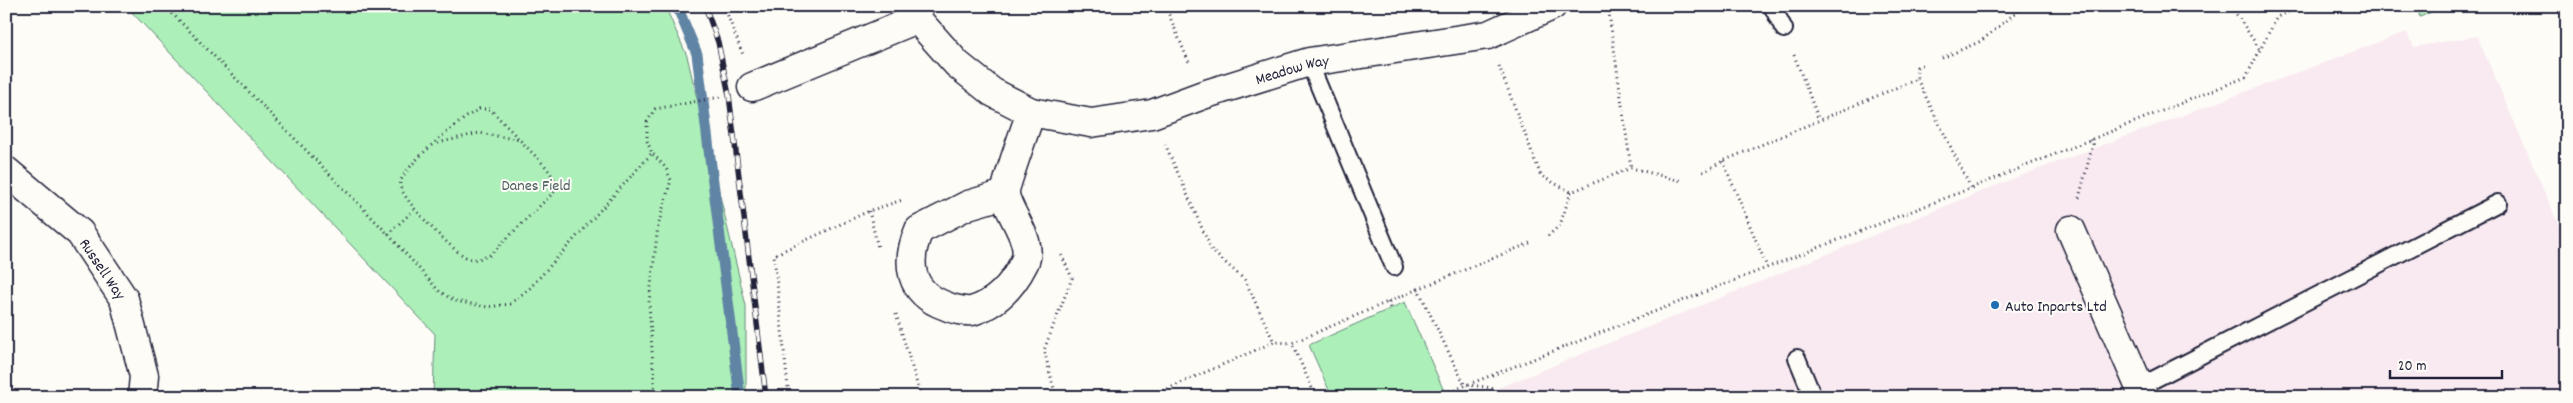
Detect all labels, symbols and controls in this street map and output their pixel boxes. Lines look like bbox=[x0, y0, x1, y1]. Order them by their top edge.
street label: Meadow Way bbox=[1253, 50, 1331, 92]
park label: Danes Field bbox=[501, 175, 571, 198]
street label: Russell Way bbox=[73, 234, 131, 306]
place label: Auto Inparts Ltd bbox=[2005, 296, 2107, 319]
marker: Auto Inparts Ltd bbox=[1989, 299, 2001, 311]
scale bar bbox=[2390, 348, 2503, 380]
text: 20 m bbox=[2398, 356, 2426, 378]

